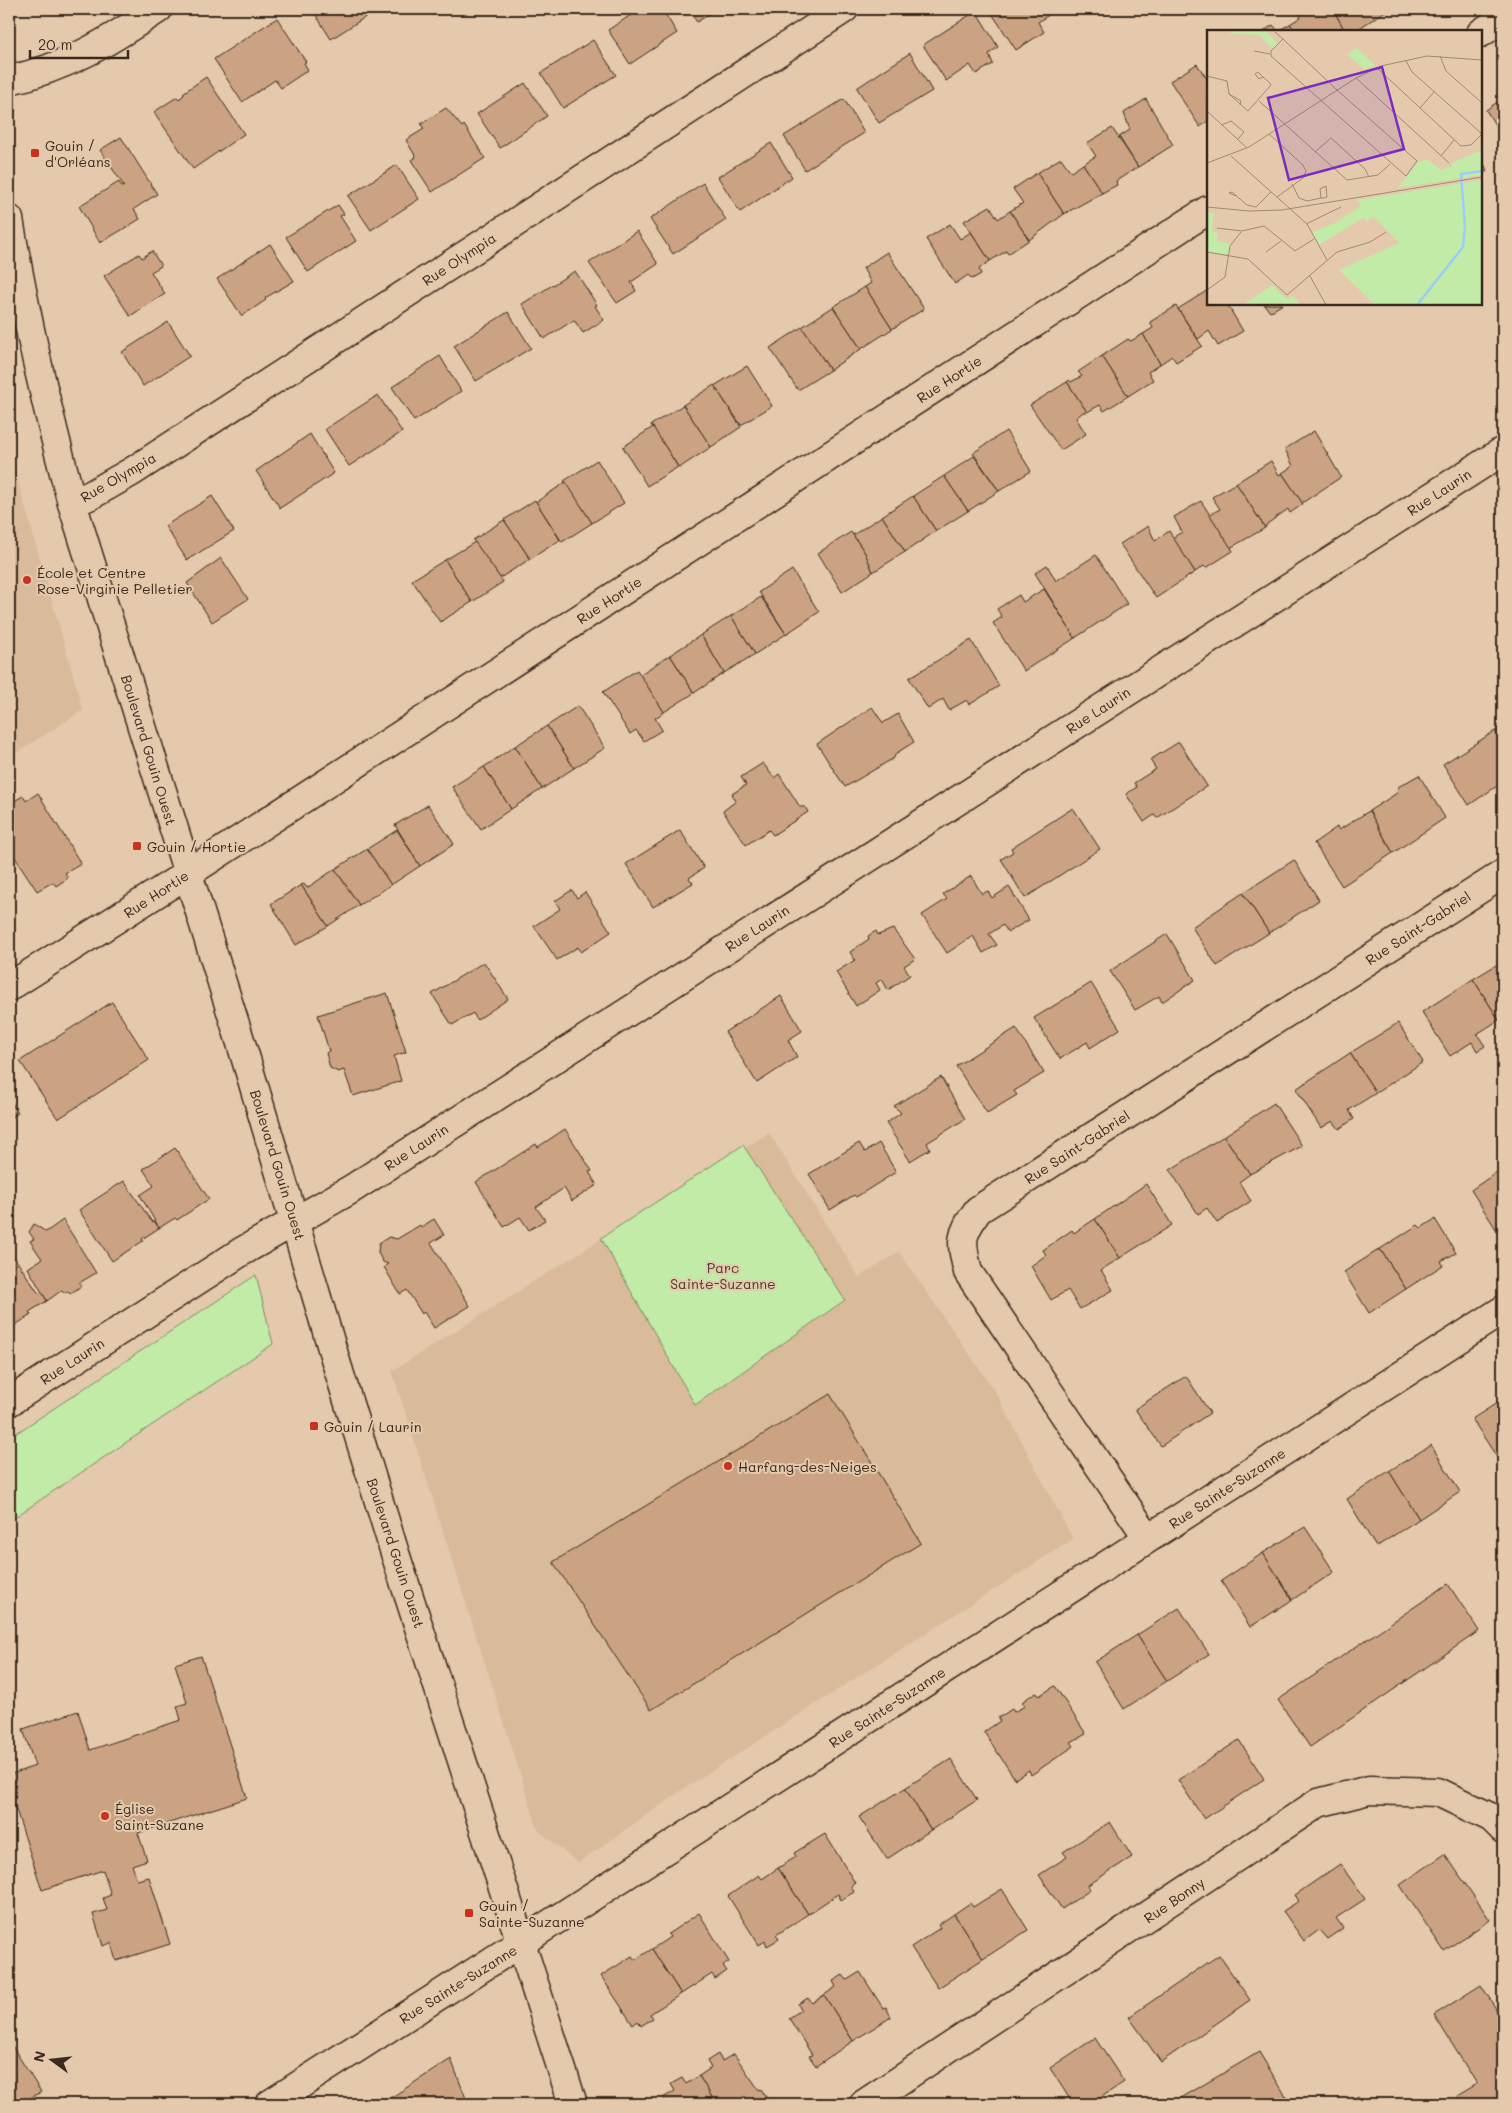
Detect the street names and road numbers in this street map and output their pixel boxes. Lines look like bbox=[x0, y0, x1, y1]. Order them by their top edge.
street label: Rue Olympia bbox=[418, 228, 500, 290]
street label: Rue Hortie bbox=[913, 351, 985, 407]
street label: Rue Olympia bbox=[77, 448, 159, 506]
street label: Rue Laurin bbox=[1403, 464, 1475, 520]
street label: Rue Hortie bbox=[573, 572, 645, 628]
street label: Boulevard Gouin Ouest bbox=[117, 672, 181, 828]
street label: Rue Laurin bbox=[1062, 682, 1134, 738]
street label: Rue Hortie bbox=[120, 866, 192, 922]
street label: Rue Saint-Gabriel bbox=[1362, 887, 1474, 969]
street label: Rue Laurin bbox=[721, 900, 793, 956]
street label: Boulevard Gouin Ouest bbox=[246, 1087, 310, 1243]
street label: Rue Saint-Gabriel bbox=[1021, 1106, 1133, 1188]
street label: Rue Laurin bbox=[380, 1119, 452, 1175]
street label: Rue Laurin bbox=[36, 1333, 108, 1389]
street label: Rue Sainte-Suzanne bbox=[1165, 1443, 1289, 1533]
street label: Boulevard Gouin Ouest bbox=[363, 1476, 429, 1630]
street label: Rue Sainte-Suzanne bbox=[825, 1662, 949, 1752]
street label: Rue Bonny bbox=[1140, 1873, 1208, 1927]
street label: Rue Sainte-Suzanne bbox=[396, 1940, 520, 2028]

